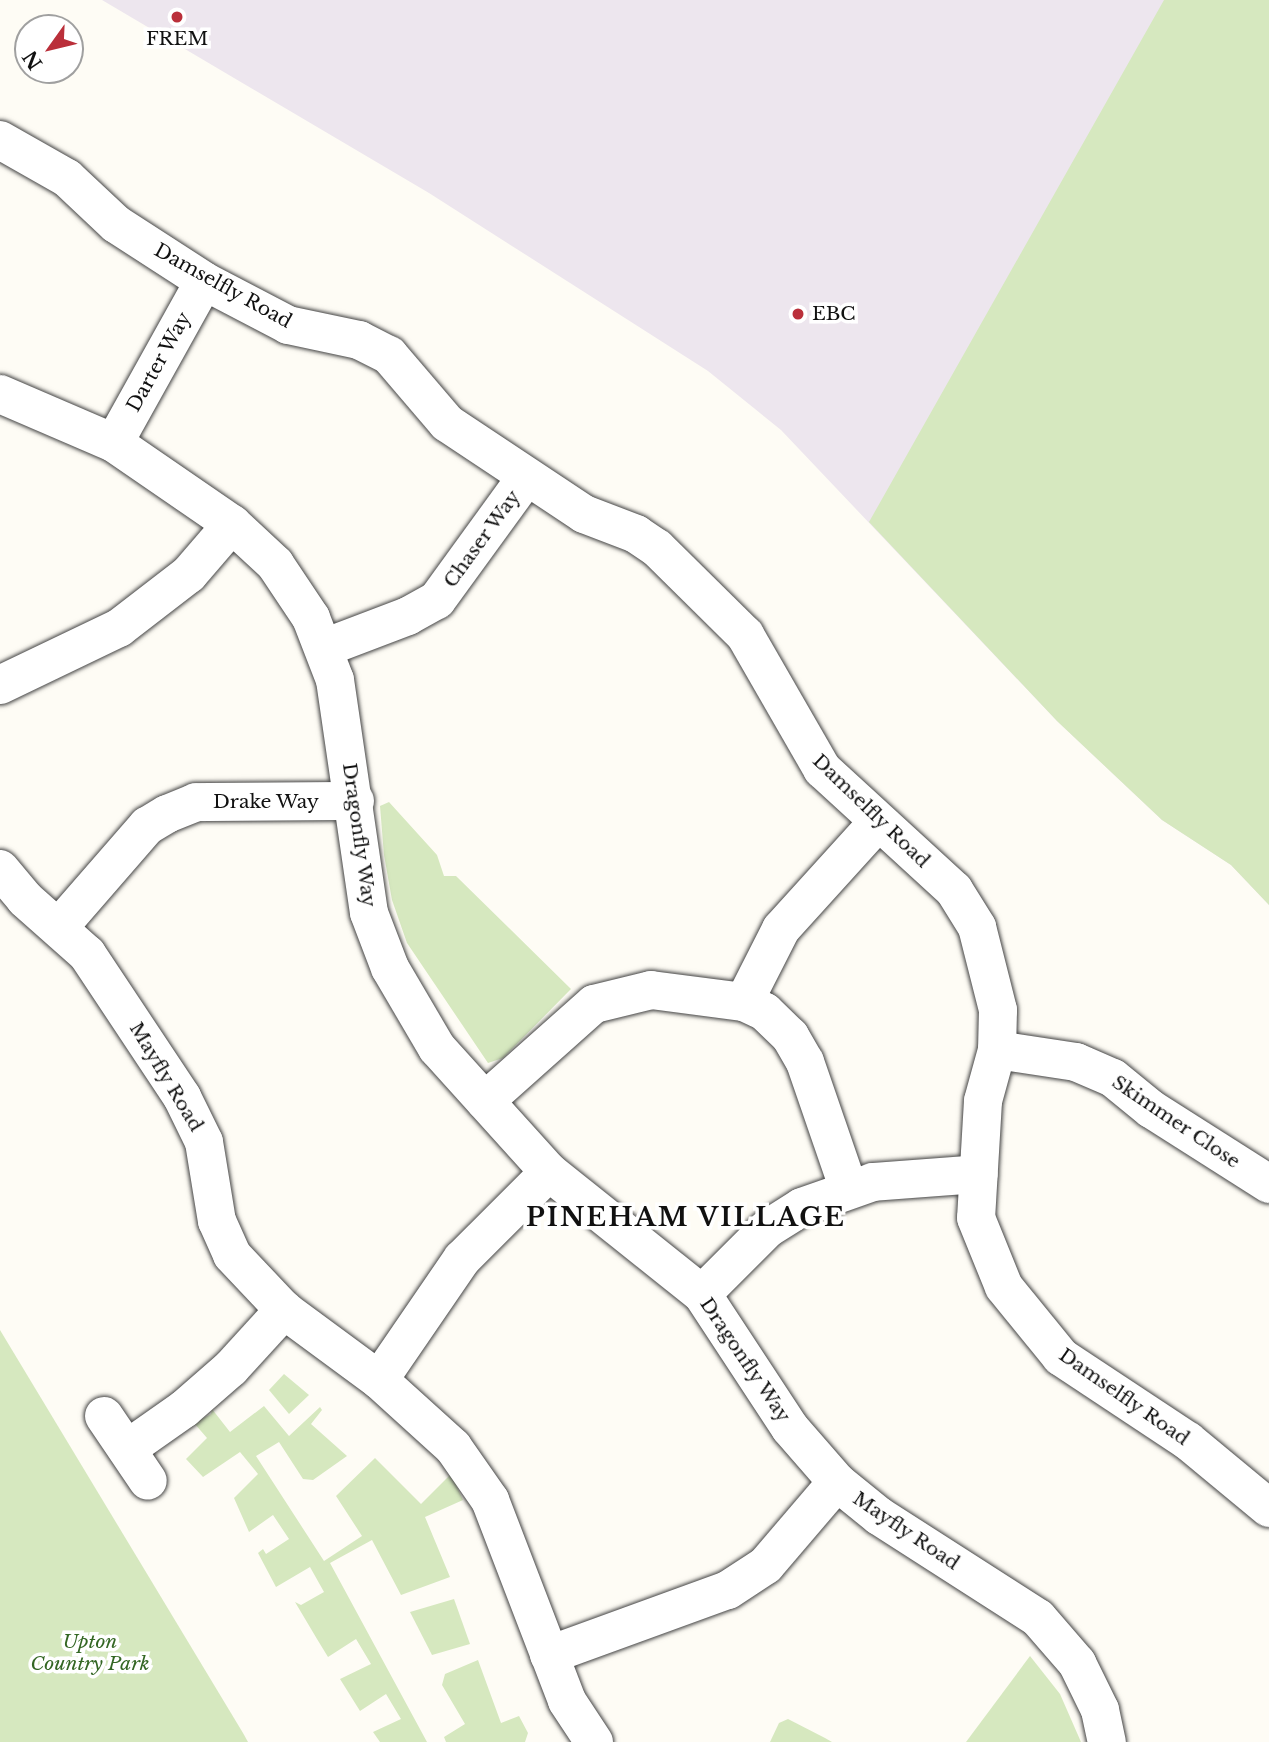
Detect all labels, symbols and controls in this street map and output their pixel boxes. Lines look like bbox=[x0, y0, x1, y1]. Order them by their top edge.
marker: FREM bbox=[169, 9, 185, 25]
north arrow bbox=[14, 14, 84, 84]
place label: FREM bbox=[146, 28, 208, 50]
text: N bbox=[18, 46, 47, 74]
street label: Damselfly Road bbox=[150, 239, 296, 333]
place label: EBC bbox=[812, 303, 856, 325]
marker: EBC bbox=[790, 306, 806, 322]
street label: Darter Way bbox=[122, 308, 196, 416]
street label: Chaser Way bbox=[439, 485, 525, 593]
street label: Damselfly Road bbox=[808, 749, 934, 873]
street label: Dragonfly Way bbox=[338, 761, 380, 909]
street label: Drake Way bbox=[213, 791, 319, 813]
street label: Mayfly Road bbox=[124, 1018, 208, 1136]
street label: Skimmer Close bbox=[1107, 1071, 1245, 1173]
district label: PINEHAM VILLAGE bbox=[527, 1202, 845, 1234]
street label: Dragonfly Way bbox=[695, 1293, 795, 1427]
street label: Damselfly Road bbox=[1054, 1343, 1194, 1451]
street label: Mayfly Road bbox=[848, 1487, 964, 1575]
park label: Upton Country Park bbox=[30, 1631, 150, 1675]

